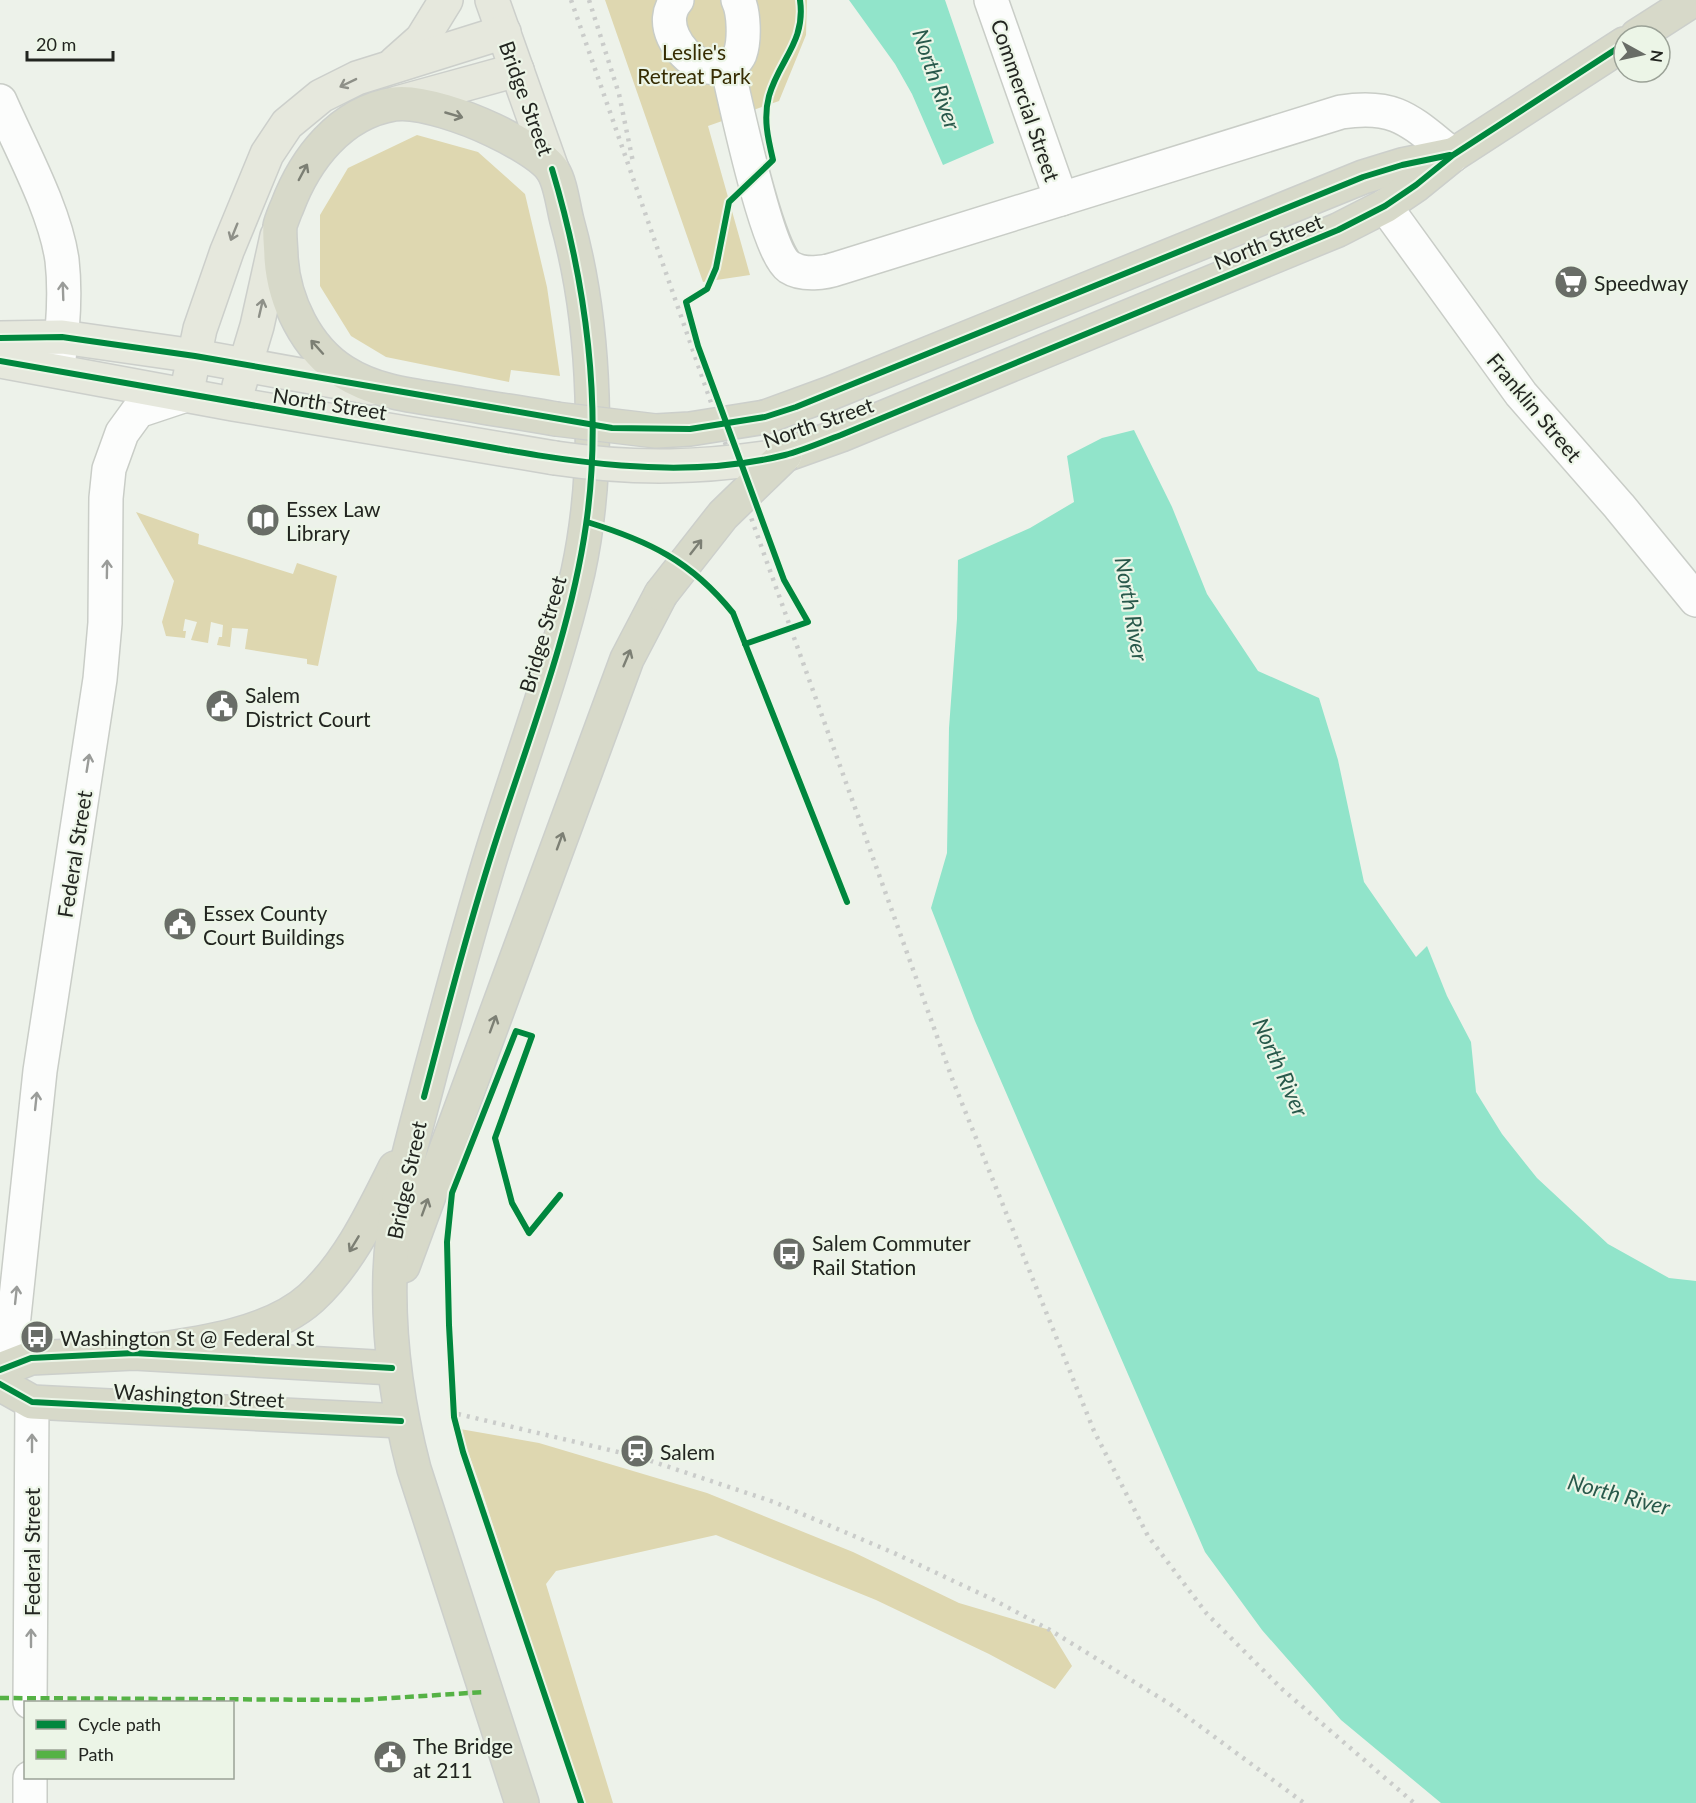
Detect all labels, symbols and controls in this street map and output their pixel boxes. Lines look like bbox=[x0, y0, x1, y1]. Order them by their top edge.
street label: Commercial Street bbox=[987, 16, 1066, 185]
scale bar bbox=[27, 24, 112, 62]
north arrow bbox=[1612, 24, 1672, 84]
water label: North River bbox=[907, 25, 967, 133]
text: 20 m bbox=[36, 33, 76, 55]
street label: Bridge Street bbox=[495, 37, 559, 159]
park label: Leslie's Retreat Park bbox=[637, 39, 751, 88]
text: N bbox=[1647, 49, 1668, 64]
one-way arrow bbox=[340, 77, 358, 89]
one-way arrow bbox=[444, 110, 463, 121]
one-way arrow bbox=[298, 163, 309, 181]
street label: North Street bbox=[1210, 208, 1327, 274]
one-way arrow bbox=[228, 222, 239, 241]
supermarket icon: Speedway bbox=[1553, 264, 1589, 300]
place label: Speedway bbox=[1594, 270, 1688, 295]
one-way arrow bbox=[57, 282, 69, 302]
one-way arrow bbox=[256, 299, 267, 319]
one-way arrow bbox=[310, 340, 324, 355]
street label: Franklin Street bbox=[1482, 348, 1588, 467]
street label: North Street bbox=[271, 382, 389, 424]
street label: North Street bbox=[759, 391, 877, 453]
place label: Essex Law Library bbox=[286, 496, 381, 545]
library icon: Essex Law Library bbox=[245, 502, 281, 538]
one-way arrow bbox=[689, 540, 702, 556]
water label: North River bbox=[1110, 555, 1154, 663]
one-way arrow bbox=[101, 560, 112, 580]
street label: Bridge Street bbox=[513, 572, 571, 695]
one-way arrow bbox=[622, 650, 633, 668]
place label: Salem District Court bbox=[245, 682, 371, 731]
public building icon: Salem District Court bbox=[204, 688, 240, 724]
one-way arrow bbox=[83, 754, 94, 773]
street label: Federal Street bbox=[52, 788, 96, 919]
one-way arrow bbox=[555, 833, 566, 851]
place label: Essex County Court Buildings bbox=[203, 900, 345, 949]
public building icon: Essex County Court Buildings bbox=[162, 906, 198, 942]
water label: North River bbox=[1247, 1014, 1315, 1121]
one-way arrow bbox=[488, 1016, 499, 1034]
one-way arrow bbox=[31, 1092, 42, 1111]
street label: Bridge Street bbox=[381, 1118, 431, 1241]
one-way arrow bbox=[420, 1198, 431, 1217]
place label: Salem Commuter Rail Station bbox=[812, 1230, 971, 1279]
one-way arrow bbox=[348, 1235, 360, 1252]
bus stop icon: Salem Commuter Rail Station bbox=[771, 1236, 807, 1272]
one-way arrow bbox=[11, 1285, 22, 1305]
bus stop icon: Washington St @ Federal St bbox=[19, 1319, 55, 1355]
place label: Washington St @ Federal St bbox=[60, 1325, 315, 1350]
street label: Washington Street bbox=[113, 1378, 286, 1412]
station icon: Salem bbox=[619, 1433, 655, 1469]
one-way arrow bbox=[26, 1434, 38, 1454]
place label: Salem bbox=[660, 1439, 715, 1464]
water label: North River bbox=[1565, 1467, 1674, 1521]
street label: Federal Street bbox=[19, 1487, 44, 1616]
one-way arrow bbox=[25, 1629, 37, 1649]
legend bbox=[24, 1701, 234, 1779]
text: Cycle path bbox=[78, 1713, 161, 1735]
place label: The Bridge at 211 bbox=[413, 1733, 513, 1782]
public building icon: The Bridge at 211 bbox=[372, 1739, 408, 1775]
text: Path bbox=[78, 1743, 114, 1765]

